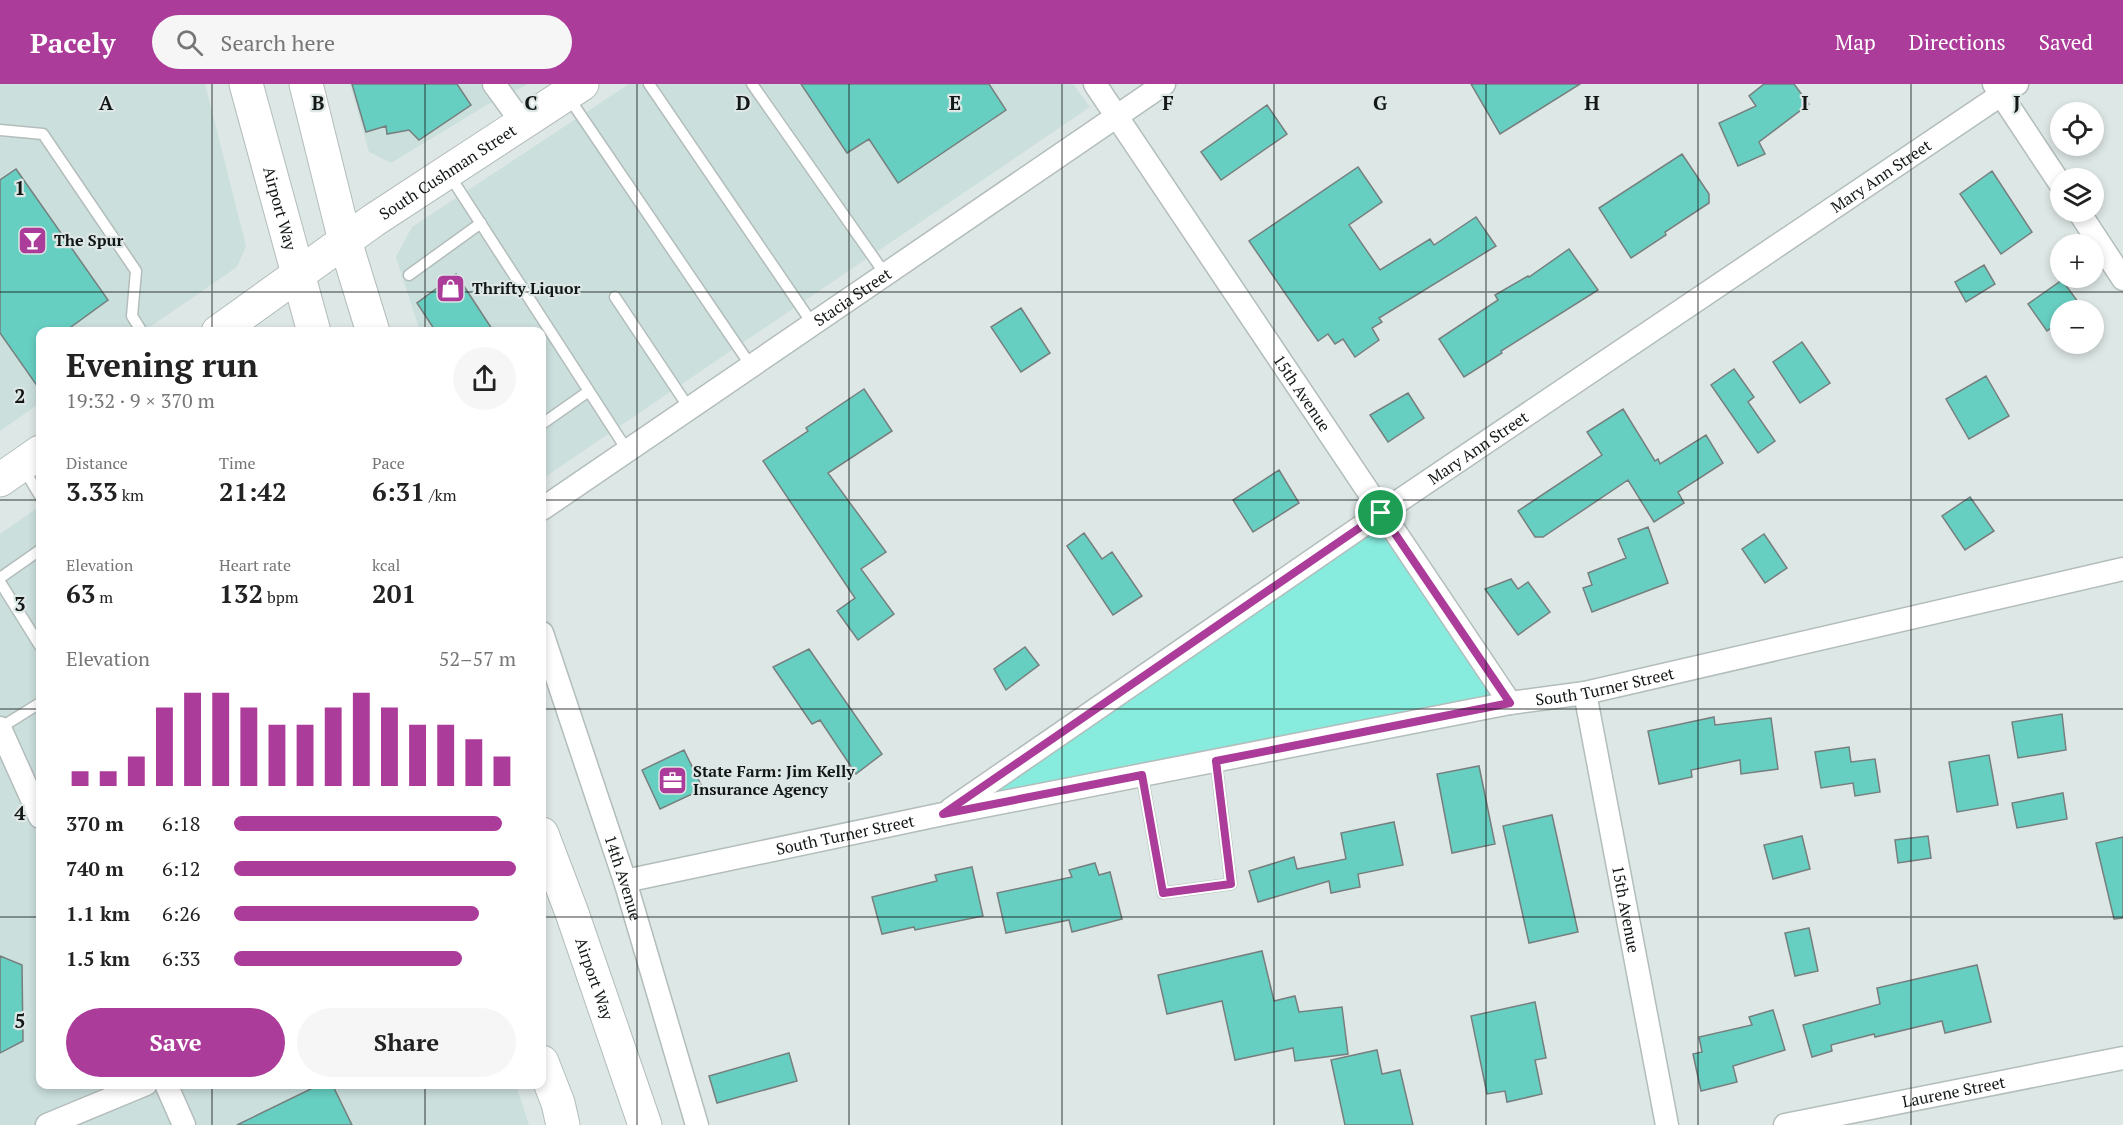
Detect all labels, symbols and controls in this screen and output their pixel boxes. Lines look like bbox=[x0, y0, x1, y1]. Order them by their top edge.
search box bbox=[152, 15, 572, 69]
text: Pacely bbox=[30, 24, 116, 61]
icon: search bbox=[173, 26, 206, 59]
text: Search here bbox=[221, 28, 335, 57]
text: Map bbox=[1835, 28, 1876, 56]
text: Directions bbox=[1909, 28, 2006, 56]
text: Saved bbox=[2039, 28, 2093, 56]
text: A bbox=[99, 89, 114, 116]
text: B bbox=[312, 89, 325, 116]
text: C bbox=[524, 89, 538, 116]
text: D bbox=[736, 89, 750, 116]
text: E bbox=[949, 89, 961, 116]
text: F bbox=[1162, 89, 1174, 116]
text: G bbox=[1373, 89, 1387, 116]
text: H bbox=[1584, 89, 1600, 116]
text: I bbox=[1801, 89, 1809, 116]
text: J bbox=[2013, 89, 2021, 116]
map controls bbox=[2050, 102, 2104, 354]
button: locate bbox=[2050, 102, 2104, 156]
street label: South Cushman Street bbox=[375, 119, 521, 225]
street label: Mary Ann Street bbox=[1826, 134, 1935, 218]
street label: Airport Way bbox=[258, 164, 302, 254]
button: layers bbox=[2050, 168, 2104, 222]
text: 1 bbox=[14, 174, 26, 201]
bar icon: The Spur bbox=[17, 224, 49, 256]
place label: The Spur bbox=[54, 229, 123, 251]
button: + bbox=[2050, 234, 2104, 288]
street label: Stacia Street bbox=[809, 262, 896, 331]
shop icon: Thrifty Liquor bbox=[435, 272, 467, 304]
place label: Thrifty Liquor bbox=[472, 277, 581, 299]
button: − bbox=[2050, 300, 2104, 354]
text: Evening run bbox=[66, 343, 258, 386]
button: share bbox=[453, 347, 516, 410]
street label: 15th Avenue bbox=[1268, 350, 1336, 436]
text: 2 bbox=[14, 382, 26, 409]
text: 19:32 · 9 × 370 m bbox=[66, 387, 215, 414]
street label: Mary Ann Street bbox=[1423, 406, 1533, 489]
text: Distance bbox=[66, 452, 128, 474]
text: Time bbox=[219, 452, 256, 474]
text: Pace bbox=[372, 452, 405, 474]
text: 3.33 bbox=[66, 474, 118, 508]
text: 21:42 bbox=[219, 474, 287, 508]
text: 6:31 bbox=[372, 474, 425, 508]
text: km bbox=[118, 484, 144, 506]
text: /km bbox=[425, 484, 456, 506]
pin bbox=[1355, 487, 1406, 538]
icon: arrive bbox=[1364, 496, 1397, 529]
text: Elevation bbox=[66, 554, 133, 576]
text: Heart rate bbox=[219, 554, 291, 576]
text: kcal bbox=[372, 554, 400, 576]
text: 63 bbox=[66, 576, 95, 610]
text: 132 bbox=[219, 576, 263, 610]
text: 201 bbox=[372, 576, 416, 610]
text: m bbox=[95, 586, 113, 608]
text: bpm bbox=[263, 586, 299, 608]
text: 3 bbox=[14, 590, 26, 617]
text: Elevation bbox=[66, 645, 150, 672]
text: 52–57 m bbox=[439, 645, 516, 672]
street label: South Turner Street bbox=[1534, 662, 1676, 710]
place label: State Farm: Jim Kelly Insurance Agency bbox=[693, 760, 855, 800]
office icon: State Farm: Jim Kelly Insurance Agency bbox=[656, 764, 688, 796]
text: 4 bbox=[14, 799, 26, 826]
street label: South Turner Street bbox=[774, 809, 916, 860]
text: 370 m bbox=[66, 810, 124, 837]
text: 6:18 bbox=[162, 810, 201, 837]
street label: 14th Avenue bbox=[599, 832, 647, 923]
text: 740 m bbox=[66, 855, 124, 882]
text: 6:12 bbox=[162, 855, 201, 882]
street label: 15th Avenue bbox=[1607, 864, 1645, 955]
text: 1.1 km bbox=[66, 900, 130, 927]
text: 6:26 bbox=[162, 900, 201, 927]
street label: Airport Way bbox=[570, 935, 619, 1024]
text: 1.5 km bbox=[66, 945, 130, 972]
text: 6:33 bbox=[162, 945, 201, 972]
text: 5 bbox=[14, 1007, 26, 1034]
button: Save bbox=[66, 1008, 285, 1077]
button: Share bbox=[297, 1008, 516, 1077]
street label: Laurene Street bbox=[1900, 1071, 2007, 1113]

